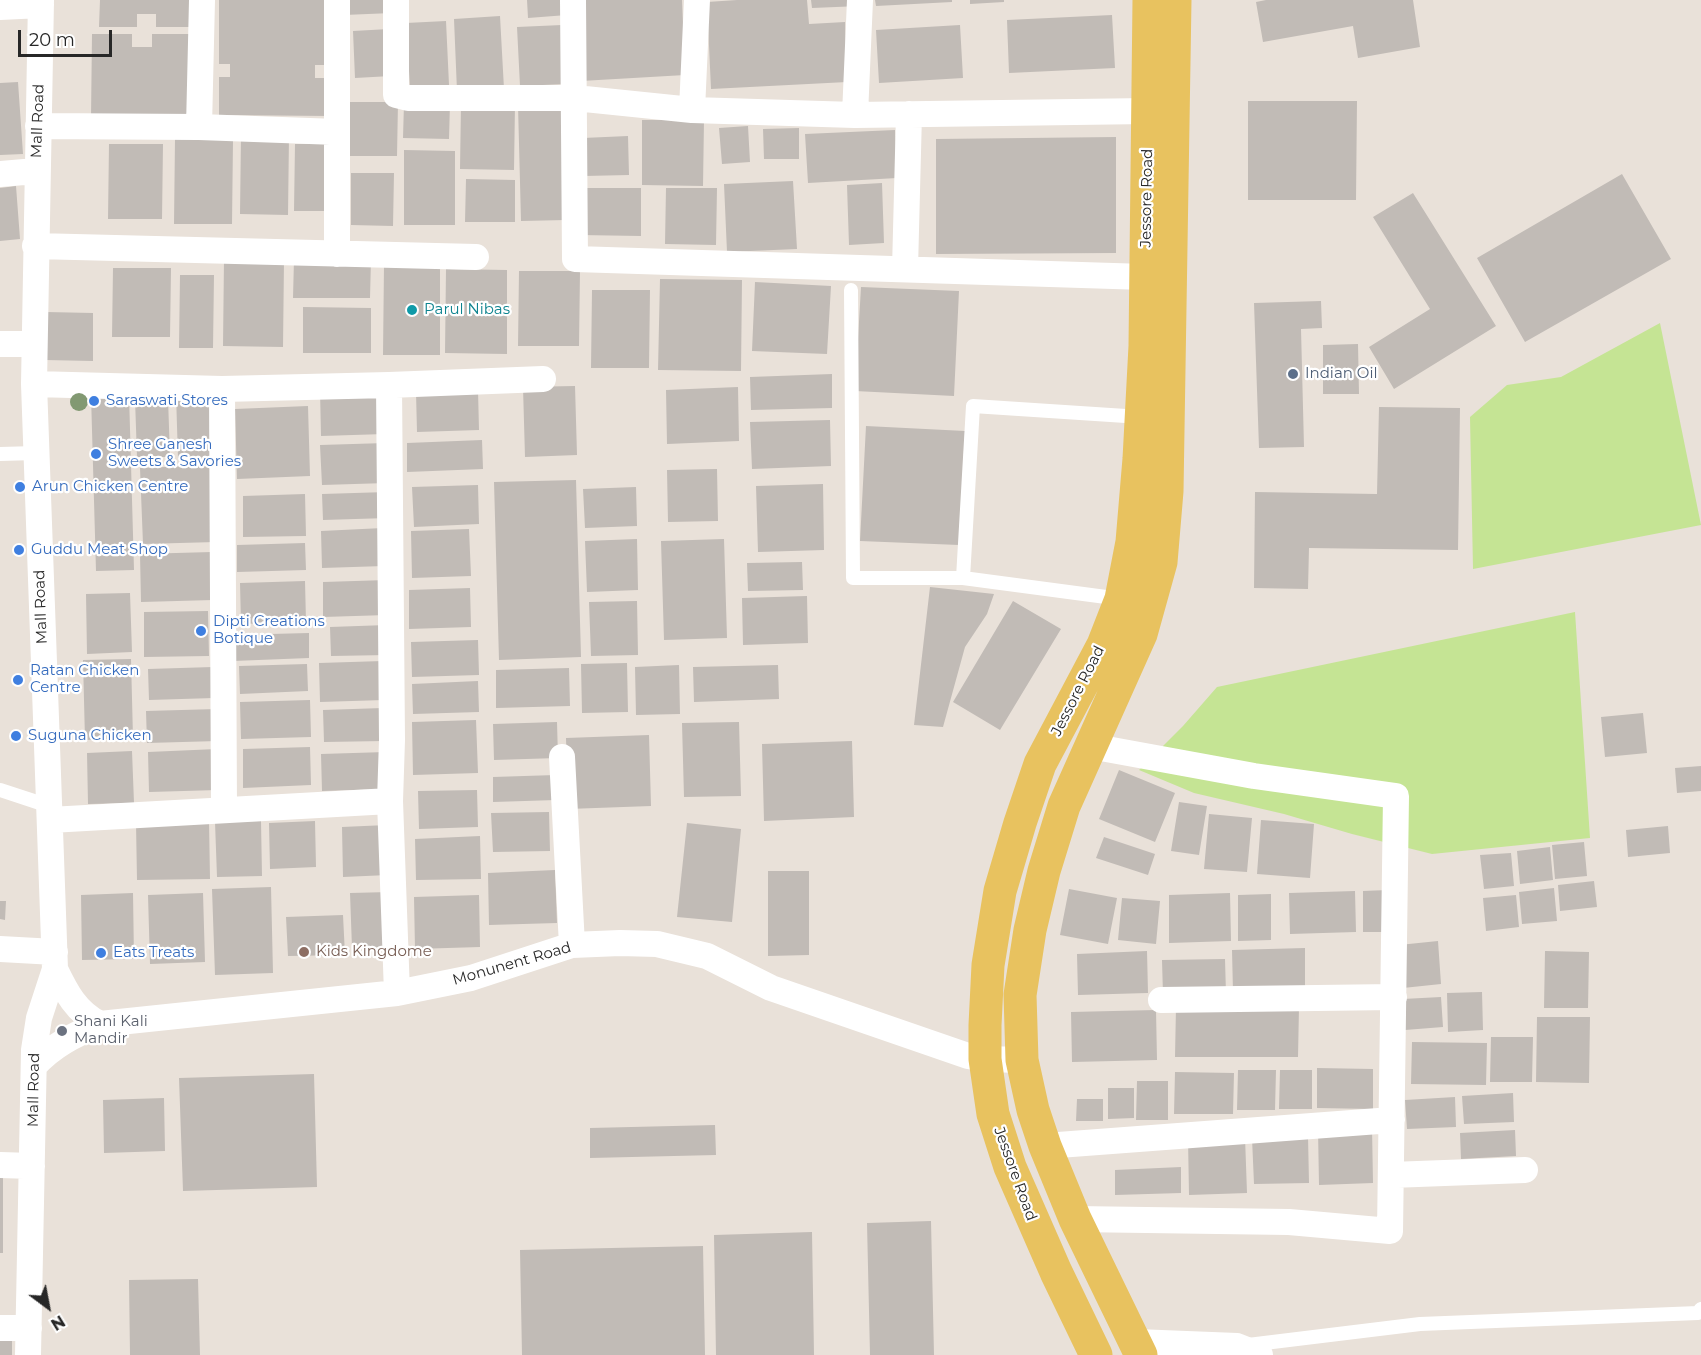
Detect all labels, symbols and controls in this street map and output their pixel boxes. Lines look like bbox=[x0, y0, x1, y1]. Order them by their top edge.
scale bar bbox=[21, 18, 116, 56]
text: 20 m bbox=[29, 29, 75, 51]
street label: Mall Road bbox=[28, 84, 48, 158]
street label: Jessore Road bbox=[1137, 149, 1157, 247]
place label: Parul Nibas bbox=[424, 301, 510, 319]
marker: Parul Nibas bbox=[405, 303, 419, 317]
place label: Indian Oil bbox=[1305, 365, 1377, 383]
marker: Indian Oil bbox=[1286, 367, 1300, 381]
place label: Saraswati Stores bbox=[106, 392, 228, 410]
marker: Saraswati Stores bbox=[87, 394, 101, 408]
place label: Shree Ganesh Sweets & Savories bbox=[108, 436, 241, 471]
marker: Shree Ganesh Sweets & Savories bbox=[89, 447, 103, 461]
place label: Arun Chicken Centre bbox=[32, 478, 188, 496]
marker: Arun Chicken Centre bbox=[13, 480, 27, 494]
place label: Guddu Meat Shop bbox=[31, 541, 168, 559]
marker: Guddu Meat Shop bbox=[12, 543, 26, 557]
street label: Mall Road bbox=[31, 570, 51, 644]
place label: Dipti Creations Botique bbox=[213, 613, 325, 648]
marker: Dipti Creations Botique bbox=[194, 624, 208, 638]
street label: Jessore Road bbox=[1048, 643, 1108, 739]
place label: Ratan Chicken Centre bbox=[30, 662, 139, 697]
marker: Ratan Chicken Centre bbox=[11, 673, 25, 687]
place label: Suguna Chicken bbox=[28, 727, 152, 745]
marker: Suguna Chicken bbox=[9, 729, 23, 743]
street label: Monunent Road bbox=[451, 938, 573, 990]
place label: Kids Kingdome bbox=[316, 943, 432, 961]
place label: Eats Treats bbox=[113, 944, 194, 962]
marker: Kids Kingdome bbox=[297, 945, 311, 959]
marker: Eats Treats bbox=[94, 946, 108, 960]
place label: Shani Kali Mandir bbox=[74, 1013, 148, 1048]
marker: Shani Kali Mandir bbox=[55, 1024, 69, 1038]
street label: Mall Road bbox=[24, 1053, 44, 1127]
street label: Jessore Road bbox=[990, 1125, 1040, 1223]
north arrow bbox=[18, 1277, 78, 1337]
text: N bbox=[47, 1311, 68, 1334]

